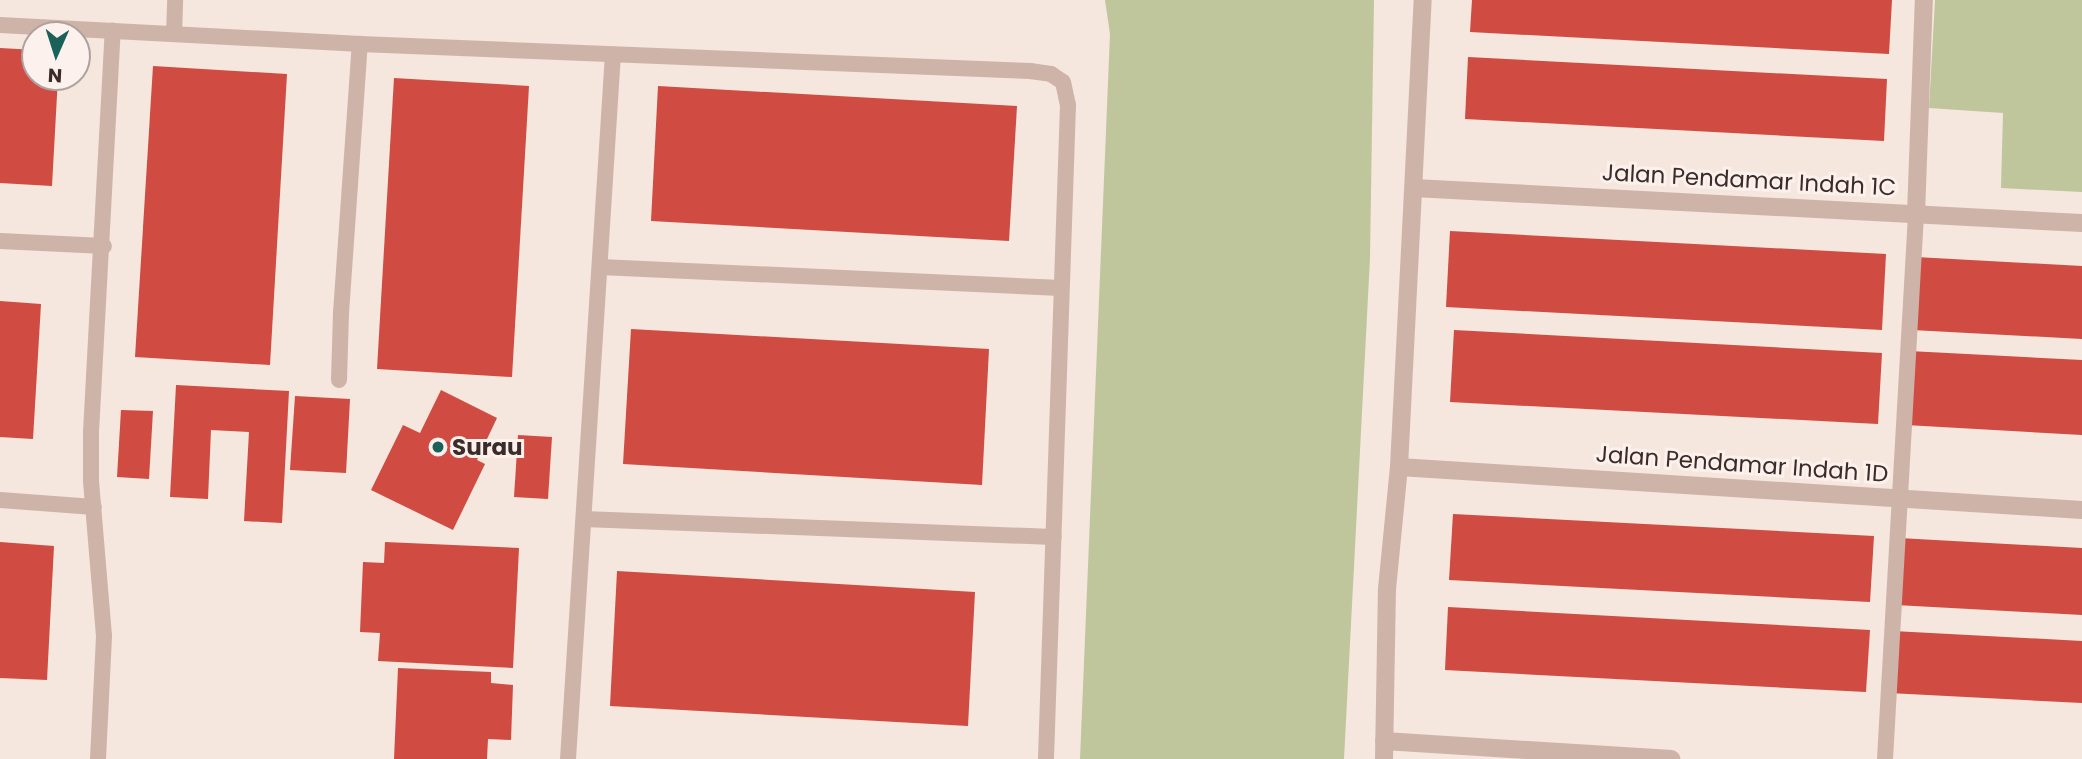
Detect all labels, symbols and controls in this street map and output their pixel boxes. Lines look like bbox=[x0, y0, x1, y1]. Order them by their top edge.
north arrow bbox=[21, 21, 91, 91]
text: N bbox=[47, 62, 63, 89]
street label: Jalan Pendamar Indah 1C bbox=[1601, 159, 1897, 201]
place label: Surau bbox=[452, 433, 523, 461]
marker: Surau bbox=[430, 439, 446, 455]
street label: Jalan Pendamar Indah 1D bbox=[1595, 440, 1889, 488]

